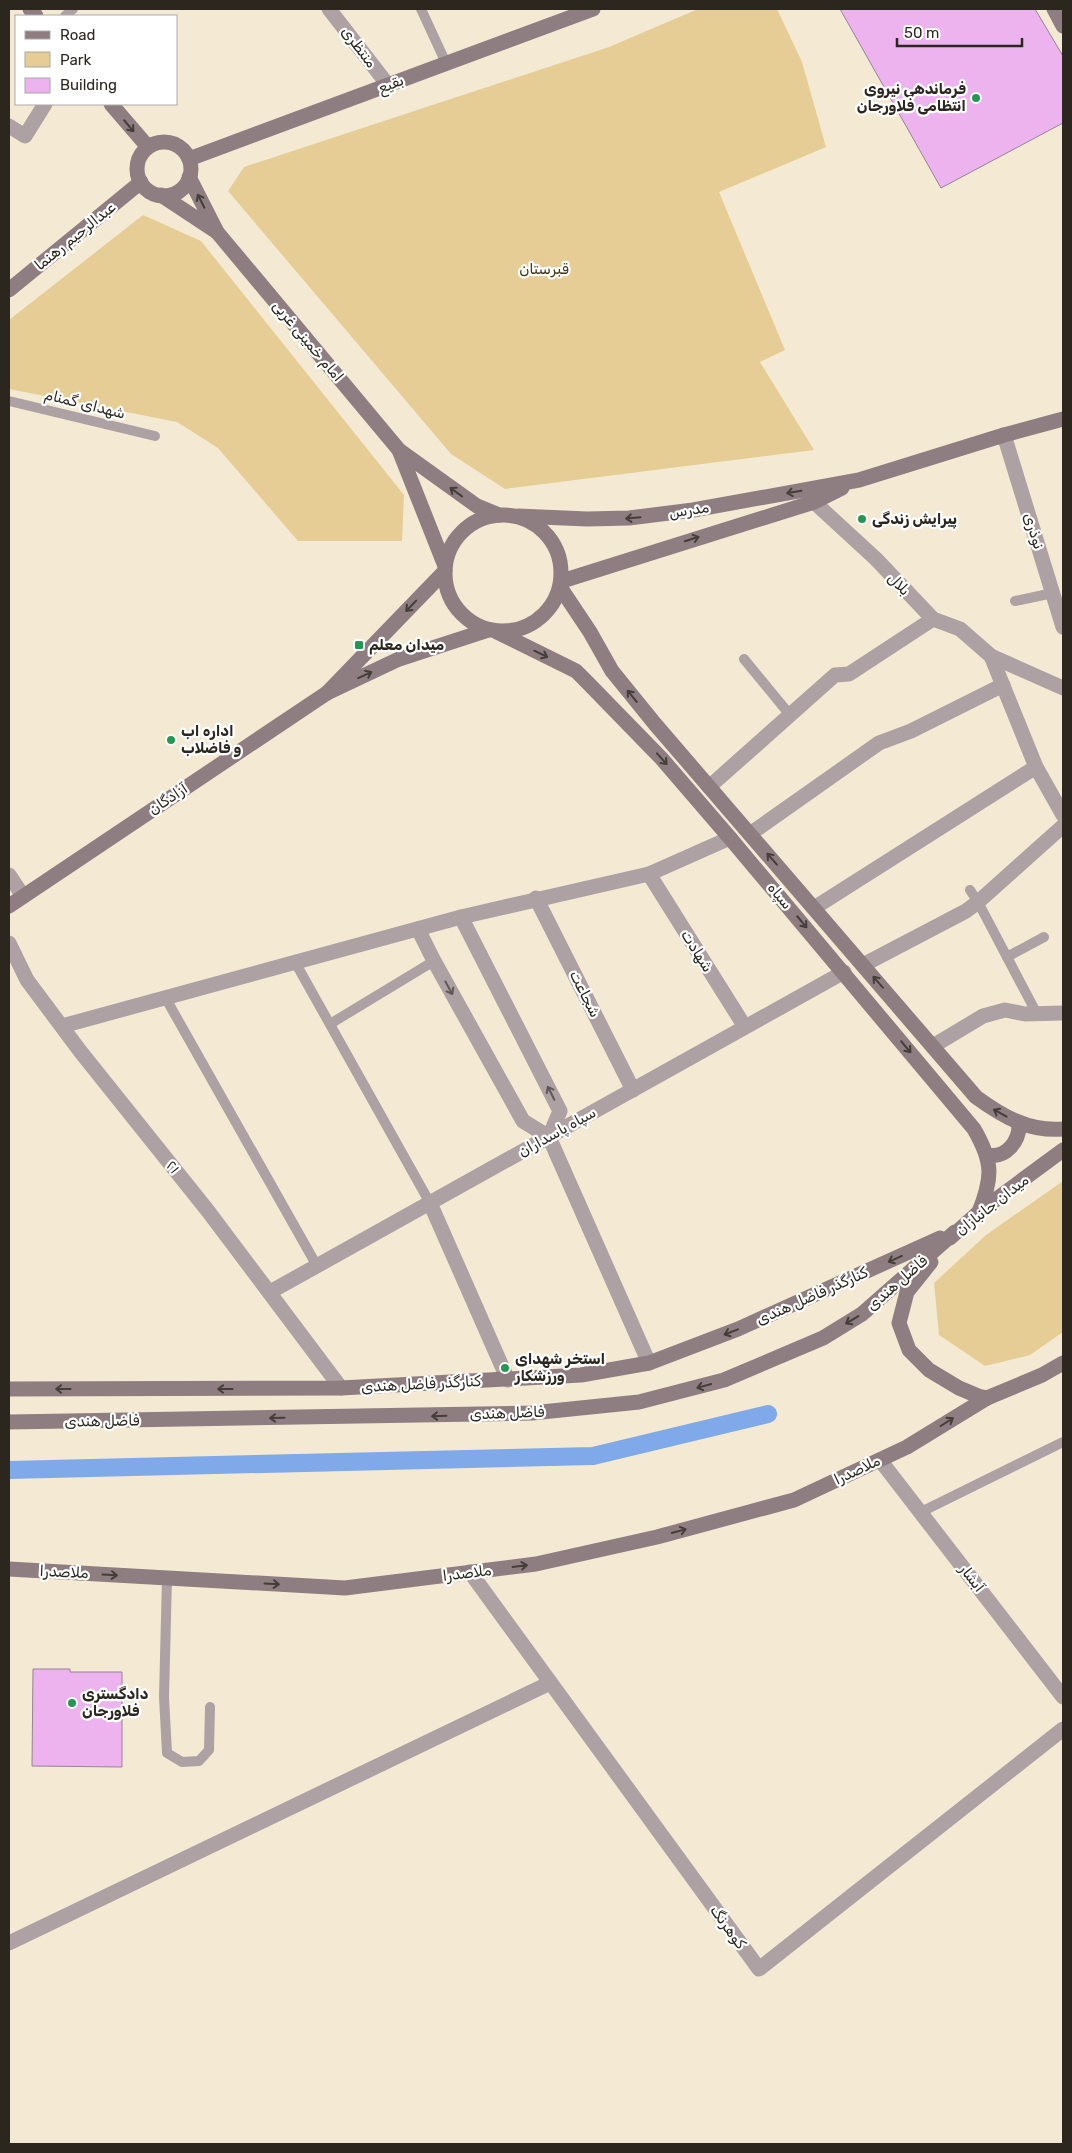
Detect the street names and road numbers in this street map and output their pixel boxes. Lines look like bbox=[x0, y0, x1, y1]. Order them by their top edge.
street label: منتظری bbox=[338, 23, 380, 71]
street label: بقیع bbox=[376, 71, 407, 99]
street label: عبدالرحیم رهنما bbox=[31, 198, 120, 275]
street label: امام خمینی غربی bbox=[268, 297, 347, 386]
street label: شهدای گمنام bbox=[43, 385, 127, 424]
street label: مدرس bbox=[668, 498, 710, 522]
street label: نوذری bbox=[1020, 511, 1048, 551]
street label: بلال bbox=[884, 569, 914, 599]
street label: آزادگان bbox=[145, 779, 192, 819]
street label: سپاه bbox=[763, 879, 796, 914]
street label: شهادت bbox=[677, 927, 717, 975]
street label: شجاعت bbox=[566, 968, 604, 1020]
street label: سپاه پاسداران bbox=[515, 1103, 600, 1162]
street label: ۲۱ bbox=[162, 1157, 184, 1177]
street label: میدان جانبازان bbox=[952, 1171, 1032, 1239]
street label: فاضل هندی bbox=[863, 1252, 931, 1314]
street label: کنارگذر فاضل هندی bbox=[753, 1263, 871, 1329]
street label: کنارگذر فاضل هندی bbox=[360, 1372, 482, 1396]
street label: فاضل هندی bbox=[469, 1403, 545, 1423]
street label: فاضل هندی bbox=[64, 1411, 140, 1431]
street label: ملاصدرا bbox=[831, 1451, 883, 1489]
street label: آبشار bbox=[955, 1560, 989, 1596]
street label: ملاصدرا bbox=[442, 1561, 492, 1585]
street label: ملاصدرا bbox=[39, 1562, 89, 1582]
street label: کوهرنگ bbox=[706, 1902, 750, 1952]

